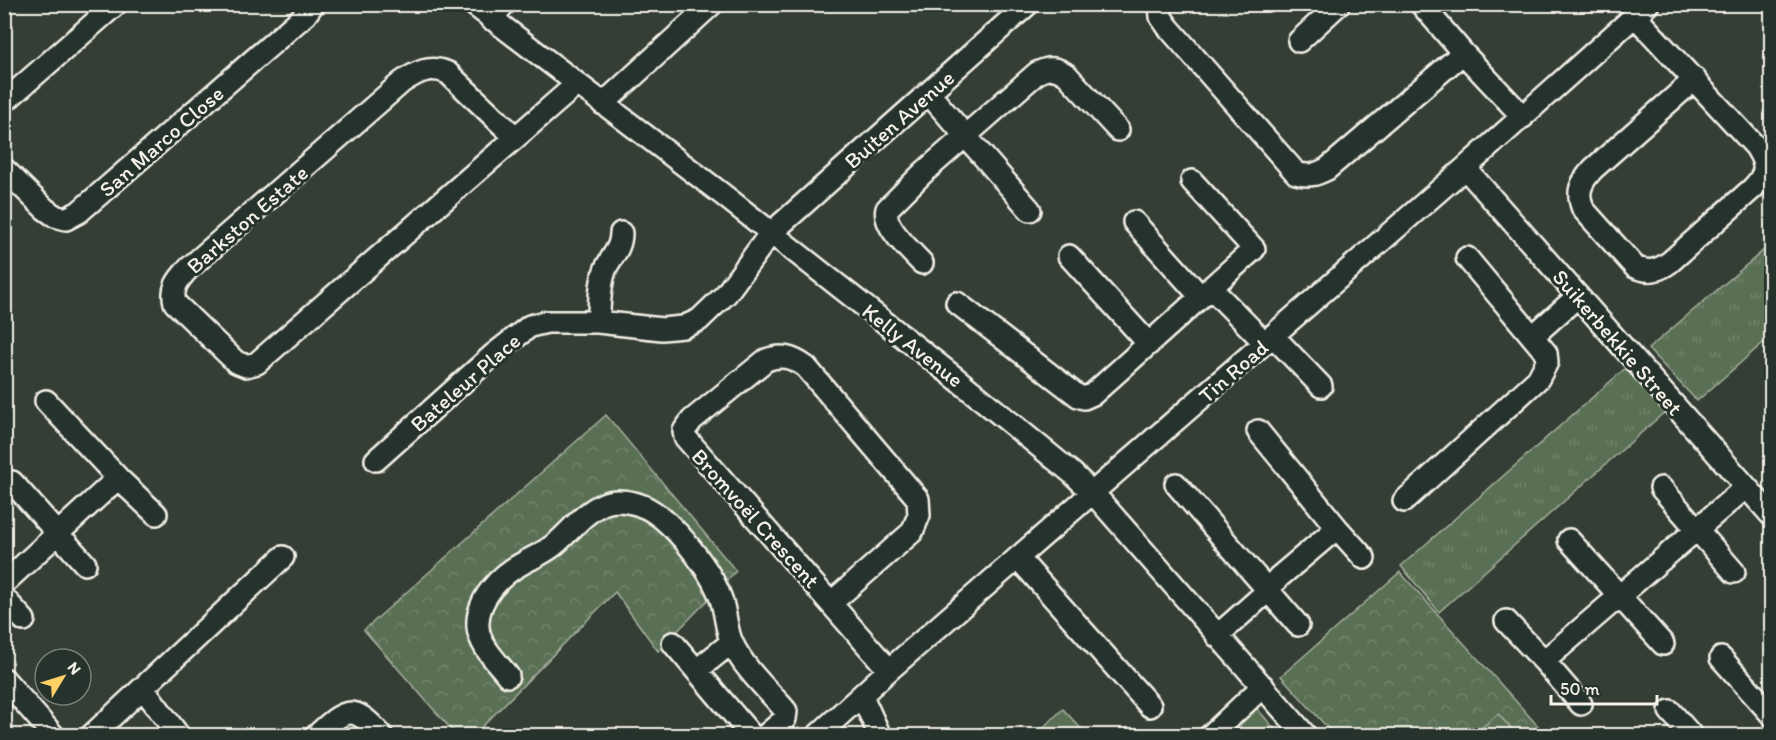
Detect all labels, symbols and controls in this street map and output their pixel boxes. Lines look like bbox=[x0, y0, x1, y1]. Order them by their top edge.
street label: Buiten Avenue bbox=[839, 64, 960, 175]
street label: San Marco Close bbox=[93, 80, 229, 203]
street label: Barkston Estate bbox=[181, 159, 314, 279]
street label: Suikerbekkie Street bbox=[1547, 264, 1688, 421]
street label: Kelly Avenue bbox=[857, 297, 969, 393]
street label: Bateleur Place bbox=[405, 327, 526, 438]
street label: Tin Road bbox=[1193, 334, 1274, 409]
street label: Bromvoël Crescent bbox=[686, 443, 825, 594]
north arrow bbox=[33, 647, 93, 707]
text: N bbox=[64, 658, 85, 678]
scale bar bbox=[1551, 668, 1658, 706]
text: 50 m bbox=[1560, 678, 1600, 700]

